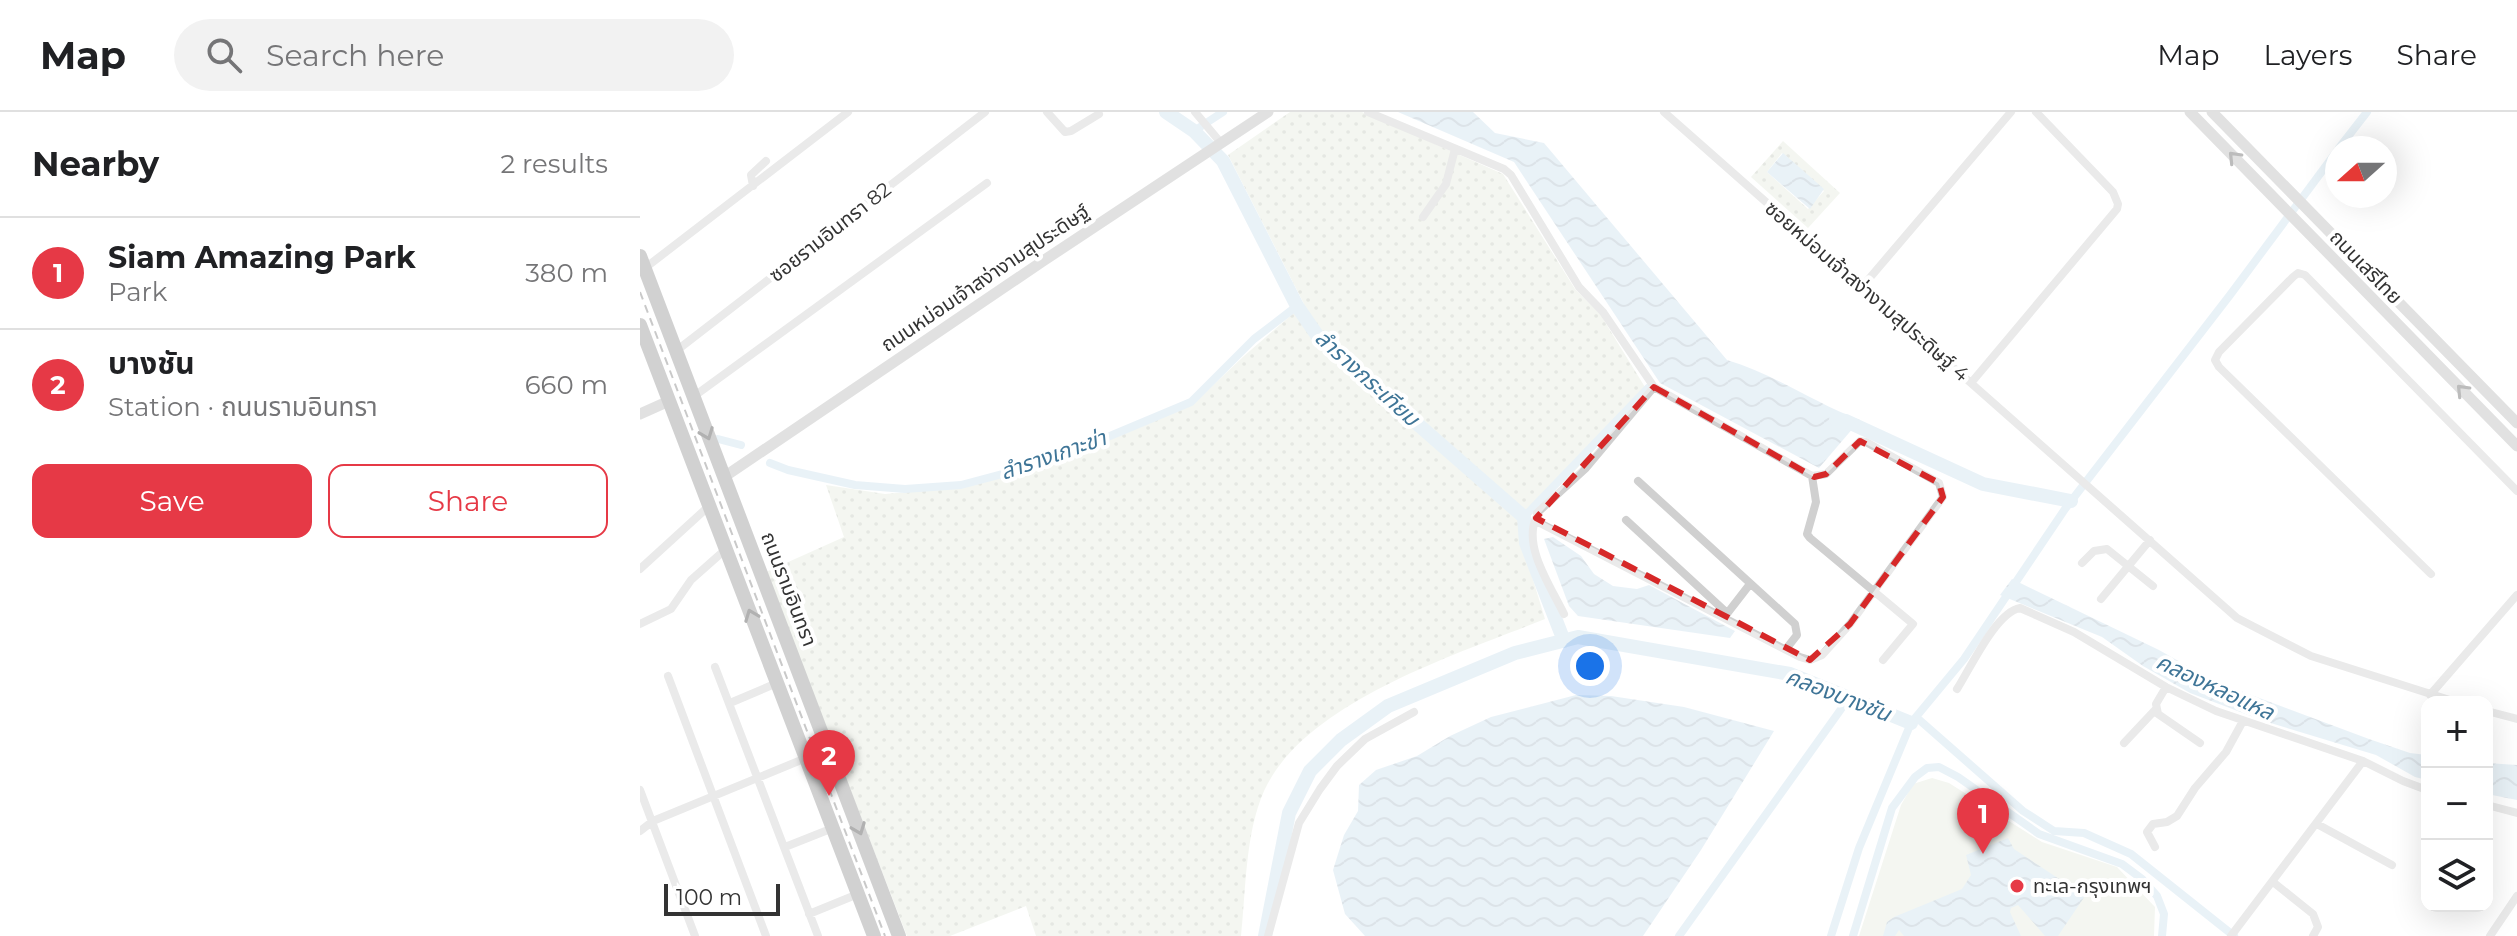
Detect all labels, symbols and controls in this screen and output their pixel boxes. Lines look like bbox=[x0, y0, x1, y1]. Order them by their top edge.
search box bbox=[174, 19, 734, 91]
text: Map bbox=[40, 32, 126, 79]
icon: search bbox=[202, 33, 246, 77]
text: Search here bbox=[266, 37, 444, 74]
text: Map bbox=[2157, 38, 2220, 72]
text: Layers bbox=[2264, 38, 2353, 72]
text: Share bbox=[2397, 38, 2477, 72]
north arrow bbox=[2325, 136, 2397, 208]
text: Nearby bbox=[32, 143, 159, 185]
text: 2 results bbox=[500, 148, 608, 180]
one-way arrow bbox=[2229, 152, 2243, 166]
street label: ซอยรามอินทรา 82 bbox=[764, 177, 896, 287]
street label: ซอยหม่อมเจ้าสง่างามสุประดิษฐ์ 4 bbox=[1760, 196, 1974, 386]
street label: ถนนหม่อมเจ้าสง่างามสุประดิษฐ์ bbox=[876, 199, 1094, 357]
street label: ถนนเสรีไทย bbox=[2325, 225, 2407, 309]
text: Siam Amazing Park bbox=[108, 239, 416, 276]
text: 1 bbox=[53, 257, 63, 289]
text: 380 m bbox=[525, 257, 608, 289]
text: Park bbox=[108, 276, 167, 308]
water label: ลำรางกระเทียม bbox=[1309, 324, 1426, 433]
text: บางชัน bbox=[108, 345, 195, 382]
text: 2 bbox=[50, 369, 66, 401]
text: 660 m bbox=[525, 369, 608, 401]
one-way arrow bbox=[2457, 385, 2472, 399]
text: Station · ถนนรามอินทรา bbox=[108, 391, 378, 423]
water label: ลำรางเกาะข่า bbox=[997, 424, 1110, 486]
one-way arrow bbox=[697, 426, 714, 440]
button: Save bbox=[32, 464, 312, 538]
button: Share bbox=[328, 464, 608, 538]
street label: ถนนรามอินทรา bbox=[756, 528, 822, 650]
one-way arrow bbox=[744, 609, 761, 623]
your location bbox=[1570, 646, 1610, 686]
water label: คลองหลอแหล bbox=[2152, 648, 2279, 727]
water label: คลองบางชัน bbox=[1782, 663, 1896, 728]
map controls bbox=[2421, 696, 2493, 912]
button: + bbox=[2421, 696, 2493, 768]
pin: 2 bbox=[803, 730, 855, 796]
button: − bbox=[2421, 768, 2493, 840]
pin: 1 bbox=[1957, 788, 2009, 854]
one-way arrow bbox=[849, 822, 866, 836]
button: layers bbox=[2421, 840, 2493, 912]
place label: ทะเล-กรุงเทพฯ bbox=[2033, 874, 2152, 898]
marker: ทะเล-กรุงเทพฯ bbox=[2008, 877, 2026, 895]
scale bar bbox=[664, 880, 780, 916]
text: 100 m bbox=[676, 884, 742, 911]

